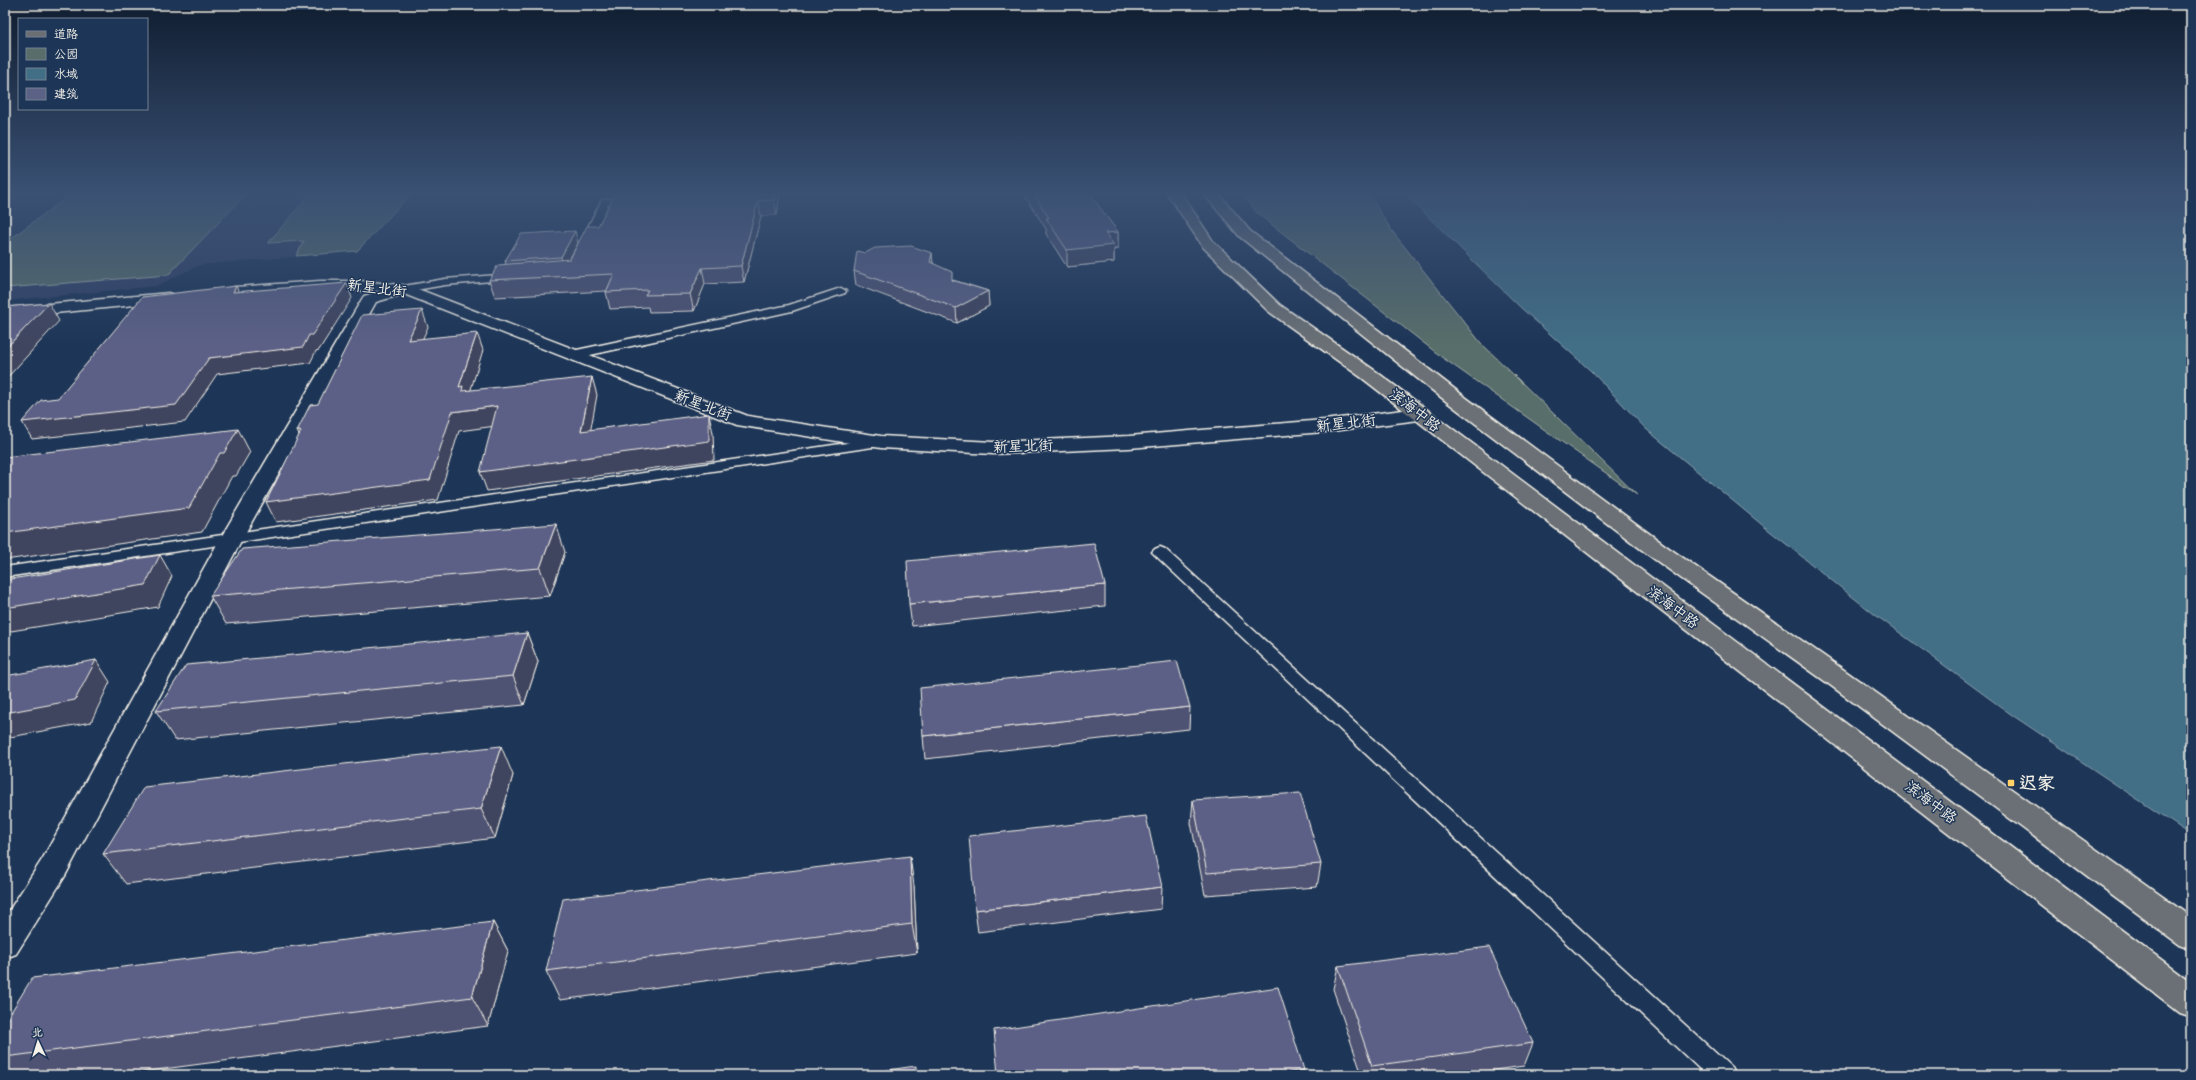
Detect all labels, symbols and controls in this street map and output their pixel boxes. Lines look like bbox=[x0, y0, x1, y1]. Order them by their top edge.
legend bbox=[18, 18, 148, 110]
text: 道路 bbox=[54, 27, 78, 43]
text: 公园 bbox=[54, 47, 78, 63]
text: 水域 bbox=[54, 67, 78, 83]
text: 建筑 bbox=[54, 87, 78, 103]
street label: 新星北街 bbox=[346, 275, 408, 303]
street label: 滨海中路 bbox=[1385, 384, 1444, 437]
street label: 新星北街 bbox=[671, 386, 734, 426]
street label: 新星北街 bbox=[1315, 410, 1377, 438]
street label: 新星北街 bbox=[993, 436, 1053, 458]
street label: 滨海中路 bbox=[1642, 582, 1702, 634]
place label: 迟家 bbox=[2019, 772, 2055, 796]
street label: 滨海中路 bbox=[1900, 777, 1960, 829]
marker: 迟家 bbox=[2006, 778, 2016, 788]
north arrow bbox=[18, 1022, 58, 1062]
text: 北 bbox=[31, 1026, 43, 1040]

